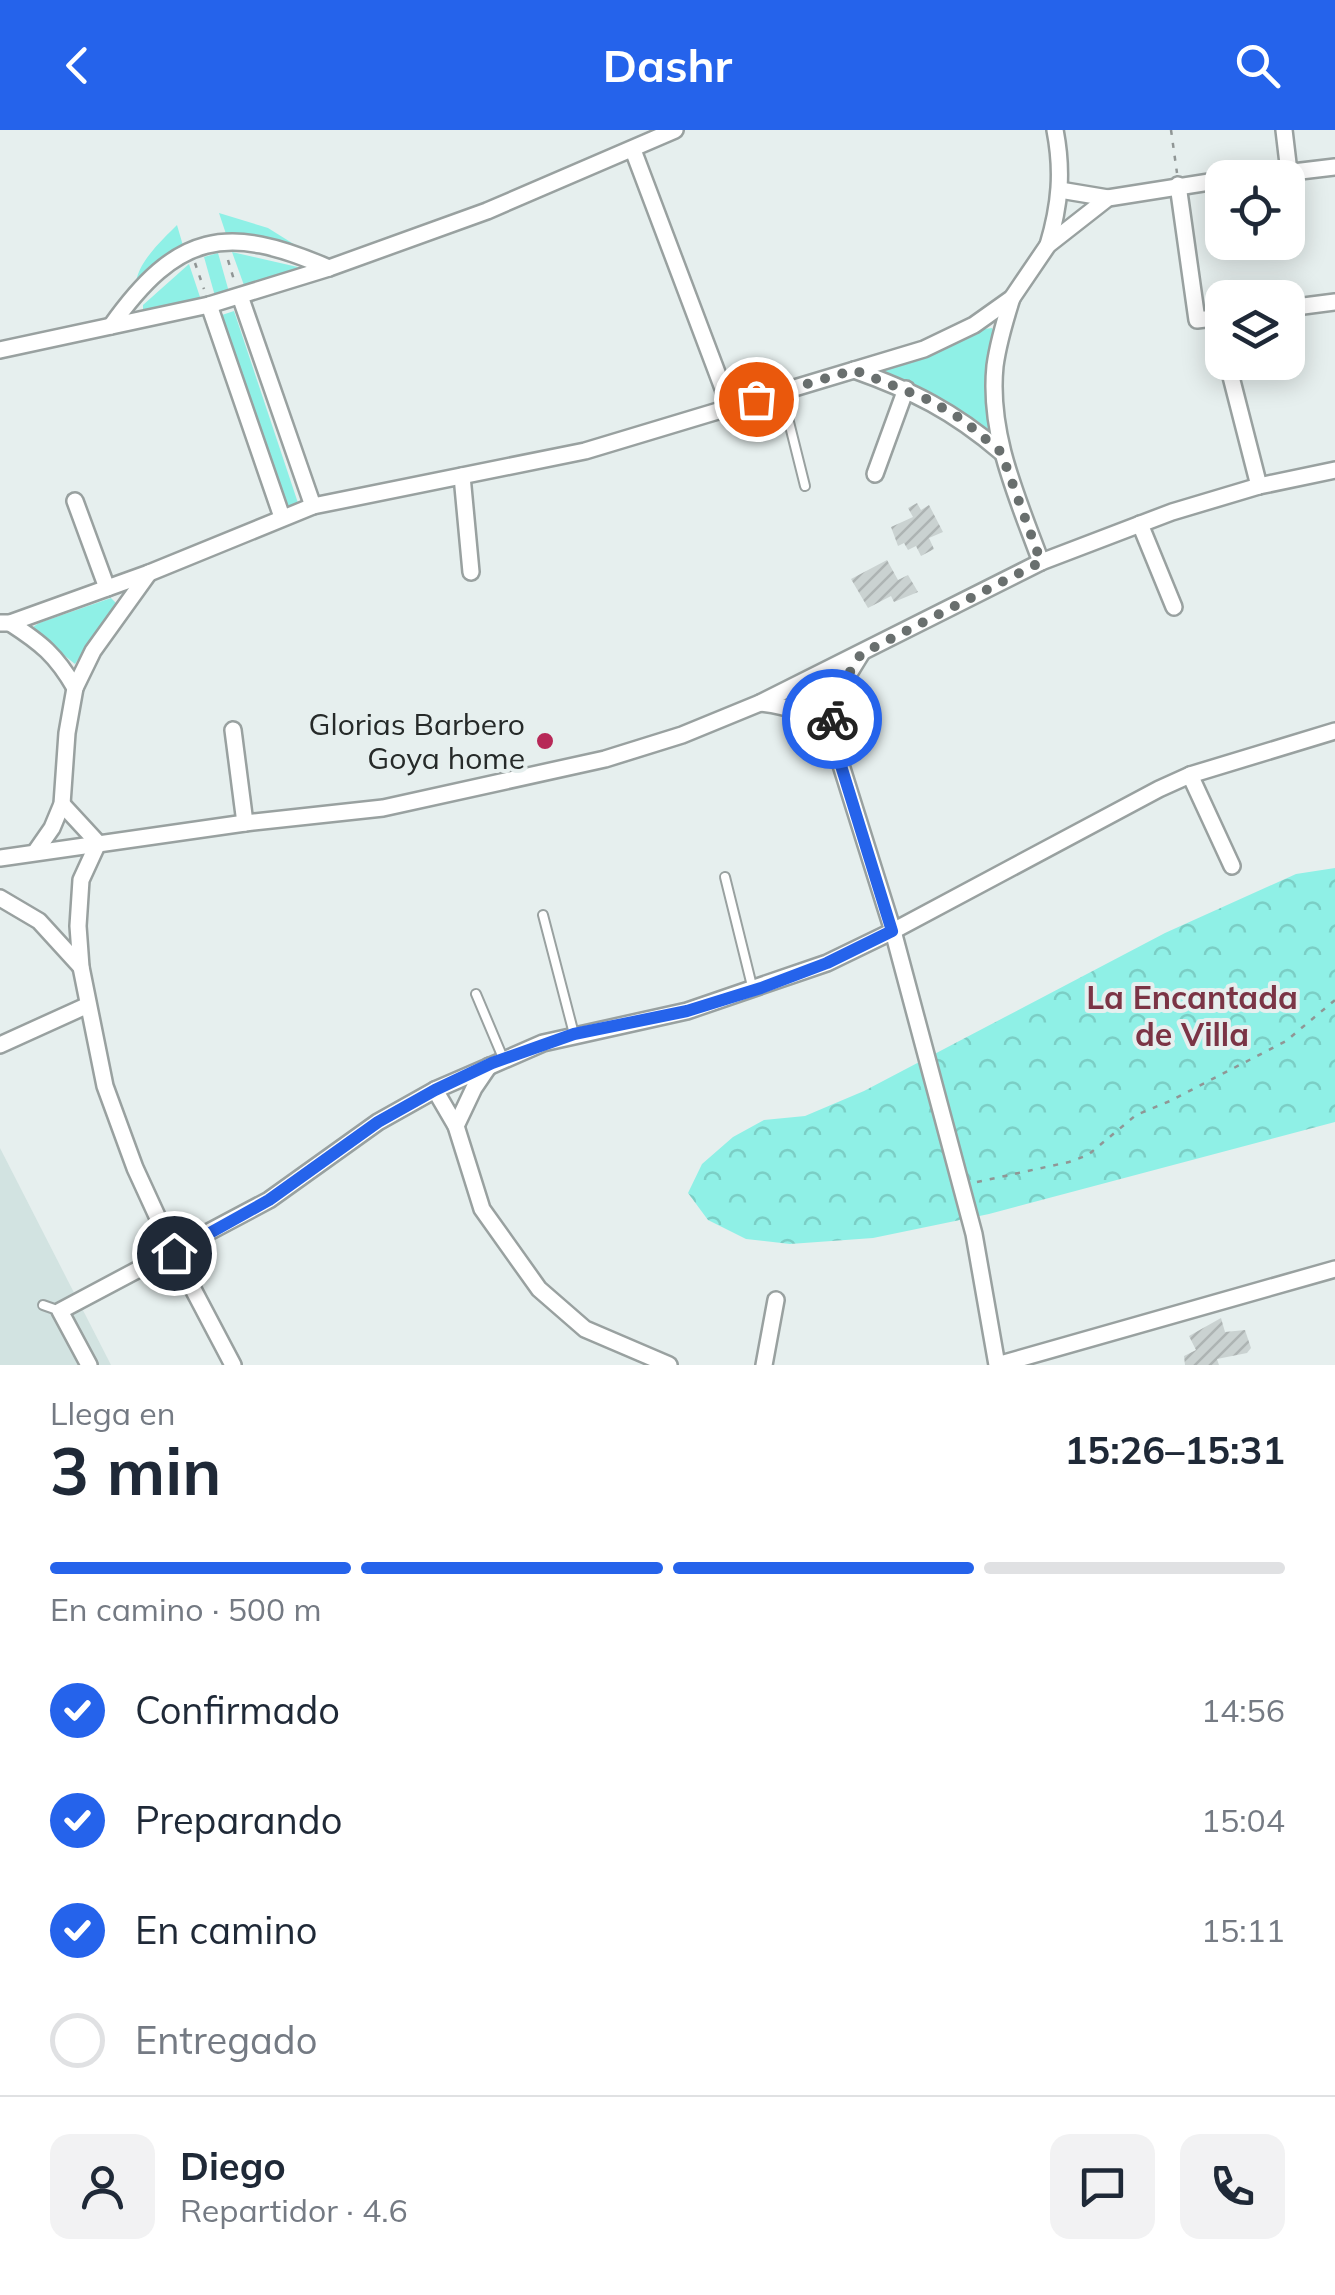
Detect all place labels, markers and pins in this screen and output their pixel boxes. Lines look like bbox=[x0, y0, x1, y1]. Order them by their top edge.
pin bbox=[714, 357, 799, 442]
place label: Glorias Barbero Goya home bbox=[309, 705, 525, 777]
marker: Glorias Barbero Goya home bbox=[534, 730, 556, 752]
pin bbox=[132, 1211, 217, 1296]

